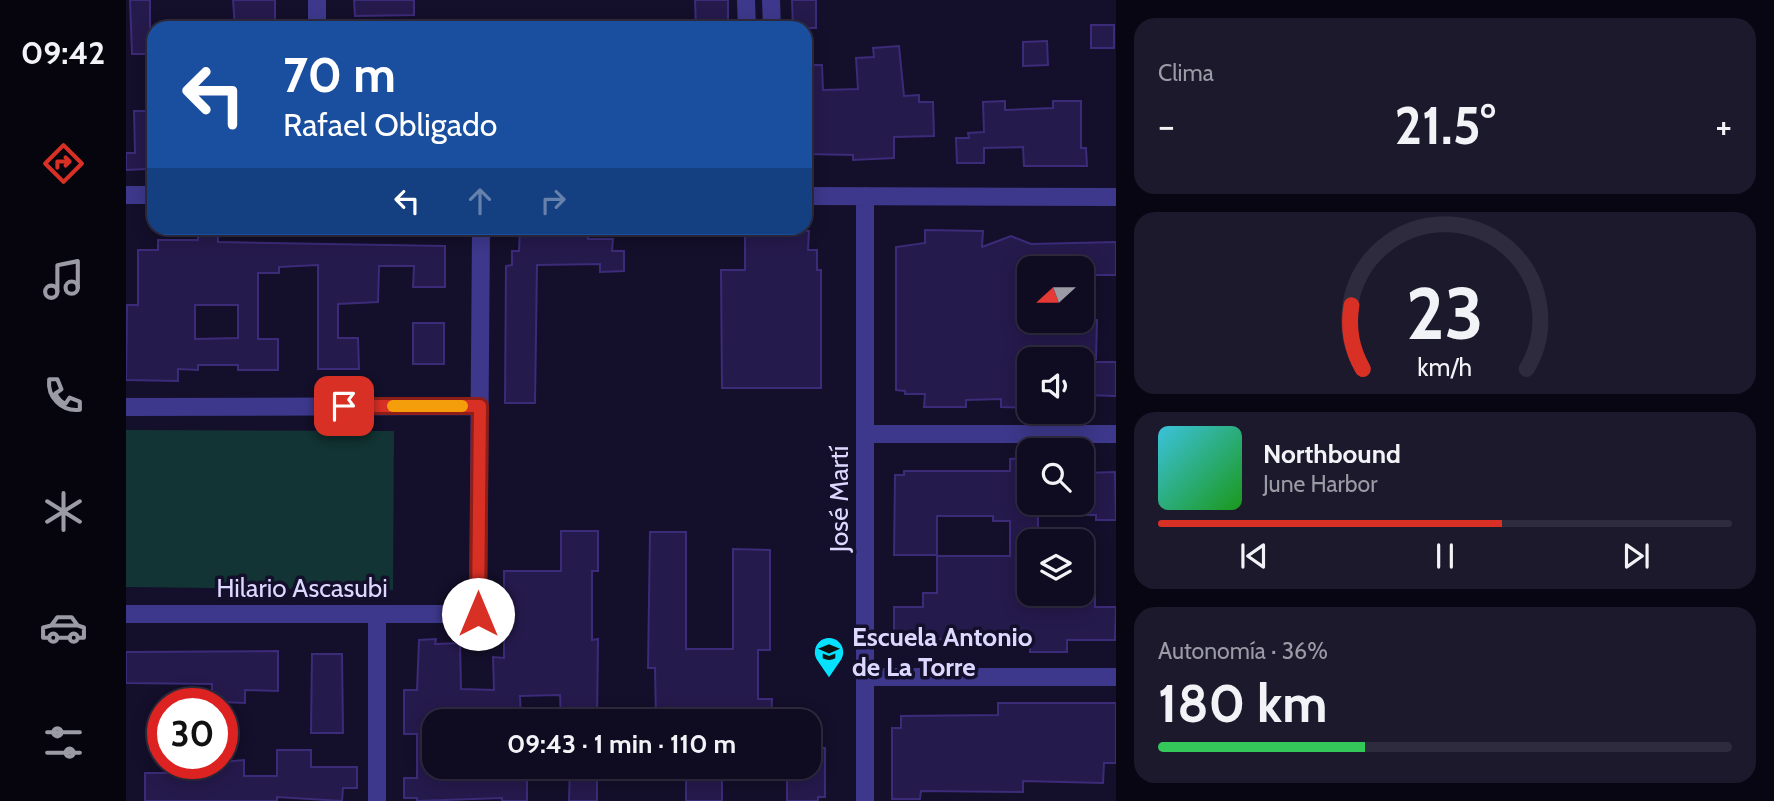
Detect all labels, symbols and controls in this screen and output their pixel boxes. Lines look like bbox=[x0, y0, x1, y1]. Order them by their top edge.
text: 09:42 bbox=[21, 33, 105, 72]
text: 70 m bbox=[283, 45, 396, 104]
icon: left bbox=[168, 49, 259, 140]
text: Clima bbox=[1158, 59, 1214, 87]
text: 21.5° bbox=[1394, 94, 1496, 157]
text: − bbox=[1158, 102, 1175, 149]
text: + bbox=[1715, 102, 1732, 149]
text: Rafael Obligado bbox=[283, 105, 497, 144]
icon: directions bbox=[39, 139, 88, 188]
icon: left bbox=[388, 182, 426, 220]
icon: ahead bbox=[461, 182, 499, 220]
icon: right bbox=[534, 182, 572, 220]
icon: music bbox=[39, 255, 88, 304]
north arrow bbox=[1017, 256, 1094, 332]
map controls bbox=[1017, 256, 1094, 606]
text: 23 bbox=[1406, 270, 1484, 358]
button: sound bbox=[1017, 347, 1094, 424]
text: km/h bbox=[1418, 352, 1472, 382]
icon: phone bbox=[39, 371, 88, 420]
pin bbox=[314, 376, 374, 436]
icon: arrive bbox=[325, 387, 363, 425]
button: search bbox=[1017, 438, 1094, 515]
text: Northbound bbox=[1263, 438, 1401, 470]
street label: José Martí bbox=[823, 445, 855, 553]
text: June Harbor bbox=[1263, 470, 1377, 498]
icon: climate bbox=[39, 487, 88, 536]
button: layers bbox=[1017, 529, 1094, 606]
icon: previous bbox=[1235, 537, 1273, 575]
icon: pause bbox=[1426, 537, 1464, 575]
icon: next bbox=[1617, 537, 1655, 575]
street label: Hilario Ascasubi bbox=[216, 572, 388, 604]
position arrow bbox=[441, 577, 515, 651]
icon: car bbox=[39, 603, 88, 652]
place label: Escuela Antonio de La Torre bbox=[852, 621, 1033, 683]
school or university icon: Escuela Antonio de La Torre bbox=[812, 635, 846, 679]
text: Autonomía · 36% bbox=[1158, 637, 1328, 665]
text: 180 km bbox=[1158, 672, 1327, 735]
speed limit sign: 30 bbox=[147, 688, 238, 779]
icon: filters bbox=[39, 718, 88, 767]
text: 09:43 · 1 min · 110 m bbox=[507, 728, 736, 760]

